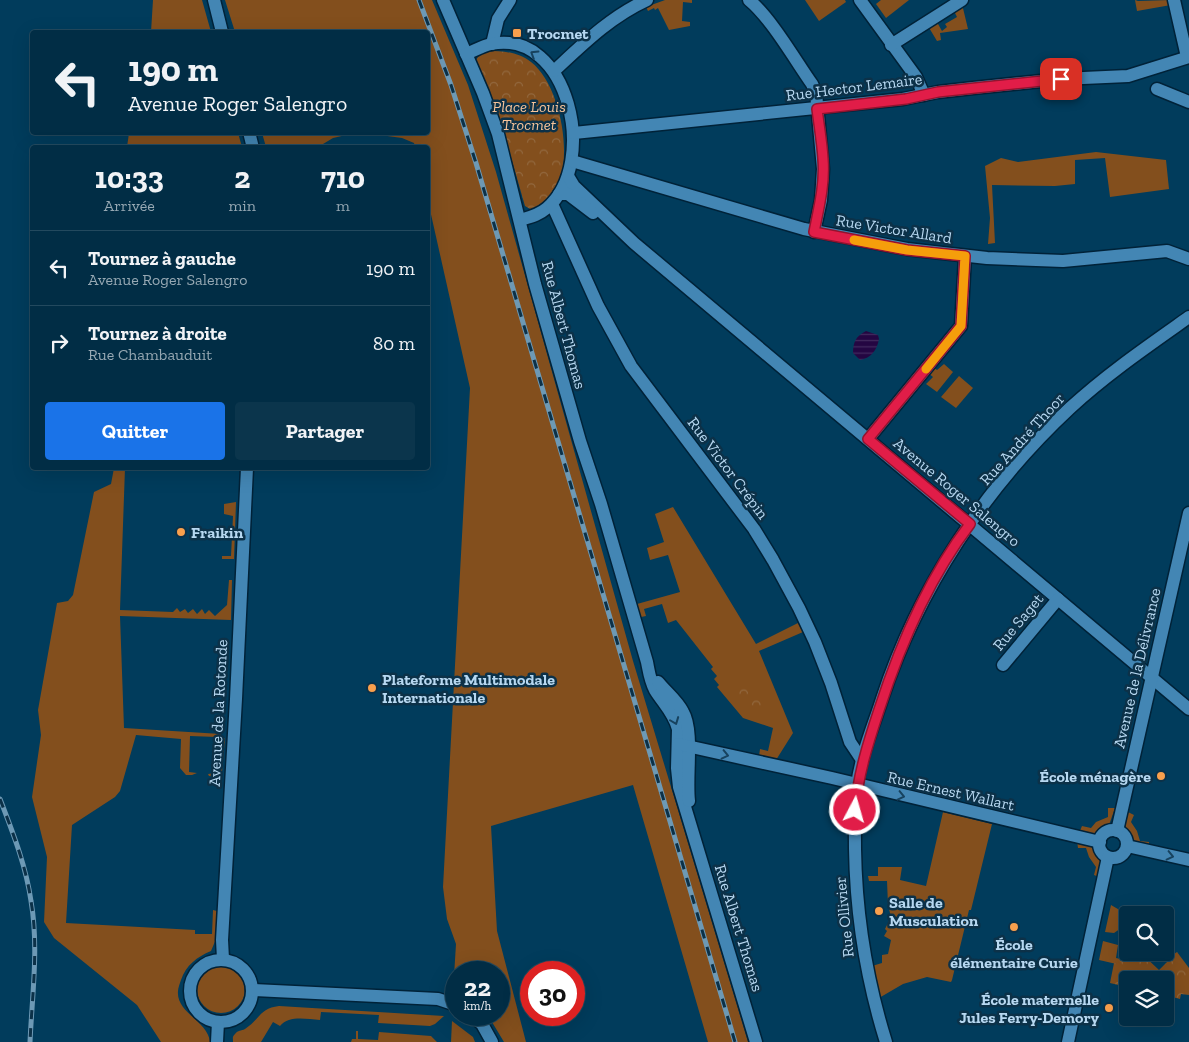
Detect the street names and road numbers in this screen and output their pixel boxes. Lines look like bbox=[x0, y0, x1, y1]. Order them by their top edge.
street label: Rue Hector Lemaire bbox=[785, 69, 923, 105]
street label: Rue Victor Allard bbox=[835, 210, 954, 248]
street label: Rue Albert Thomas bbox=[538, 259, 590, 391]
street label: Rue André Thoor bbox=[976, 389, 1069, 489]
street label: Rue Victor Crépin bbox=[684, 413, 773, 523]
street label: Avenue Roger Salengro bbox=[890, 433, 1024, 551]
street label: Avenue de la Délivrance bbox=[1109, 586, 1165, 750]
street label: Rue Saget bbox=[989, 590, 1047, 654]
street label: Avenue de la Rotonde bbox=[205, 639, 231, 787]
street label: Rue Ernest Wallart bbox=[886, 767, 1016, 815]
street label: Rue Albert Thomas bbox=[711, 862, 767, 994]
street label: Rue Ollivier bbox=[830, 875, 858, 958]

